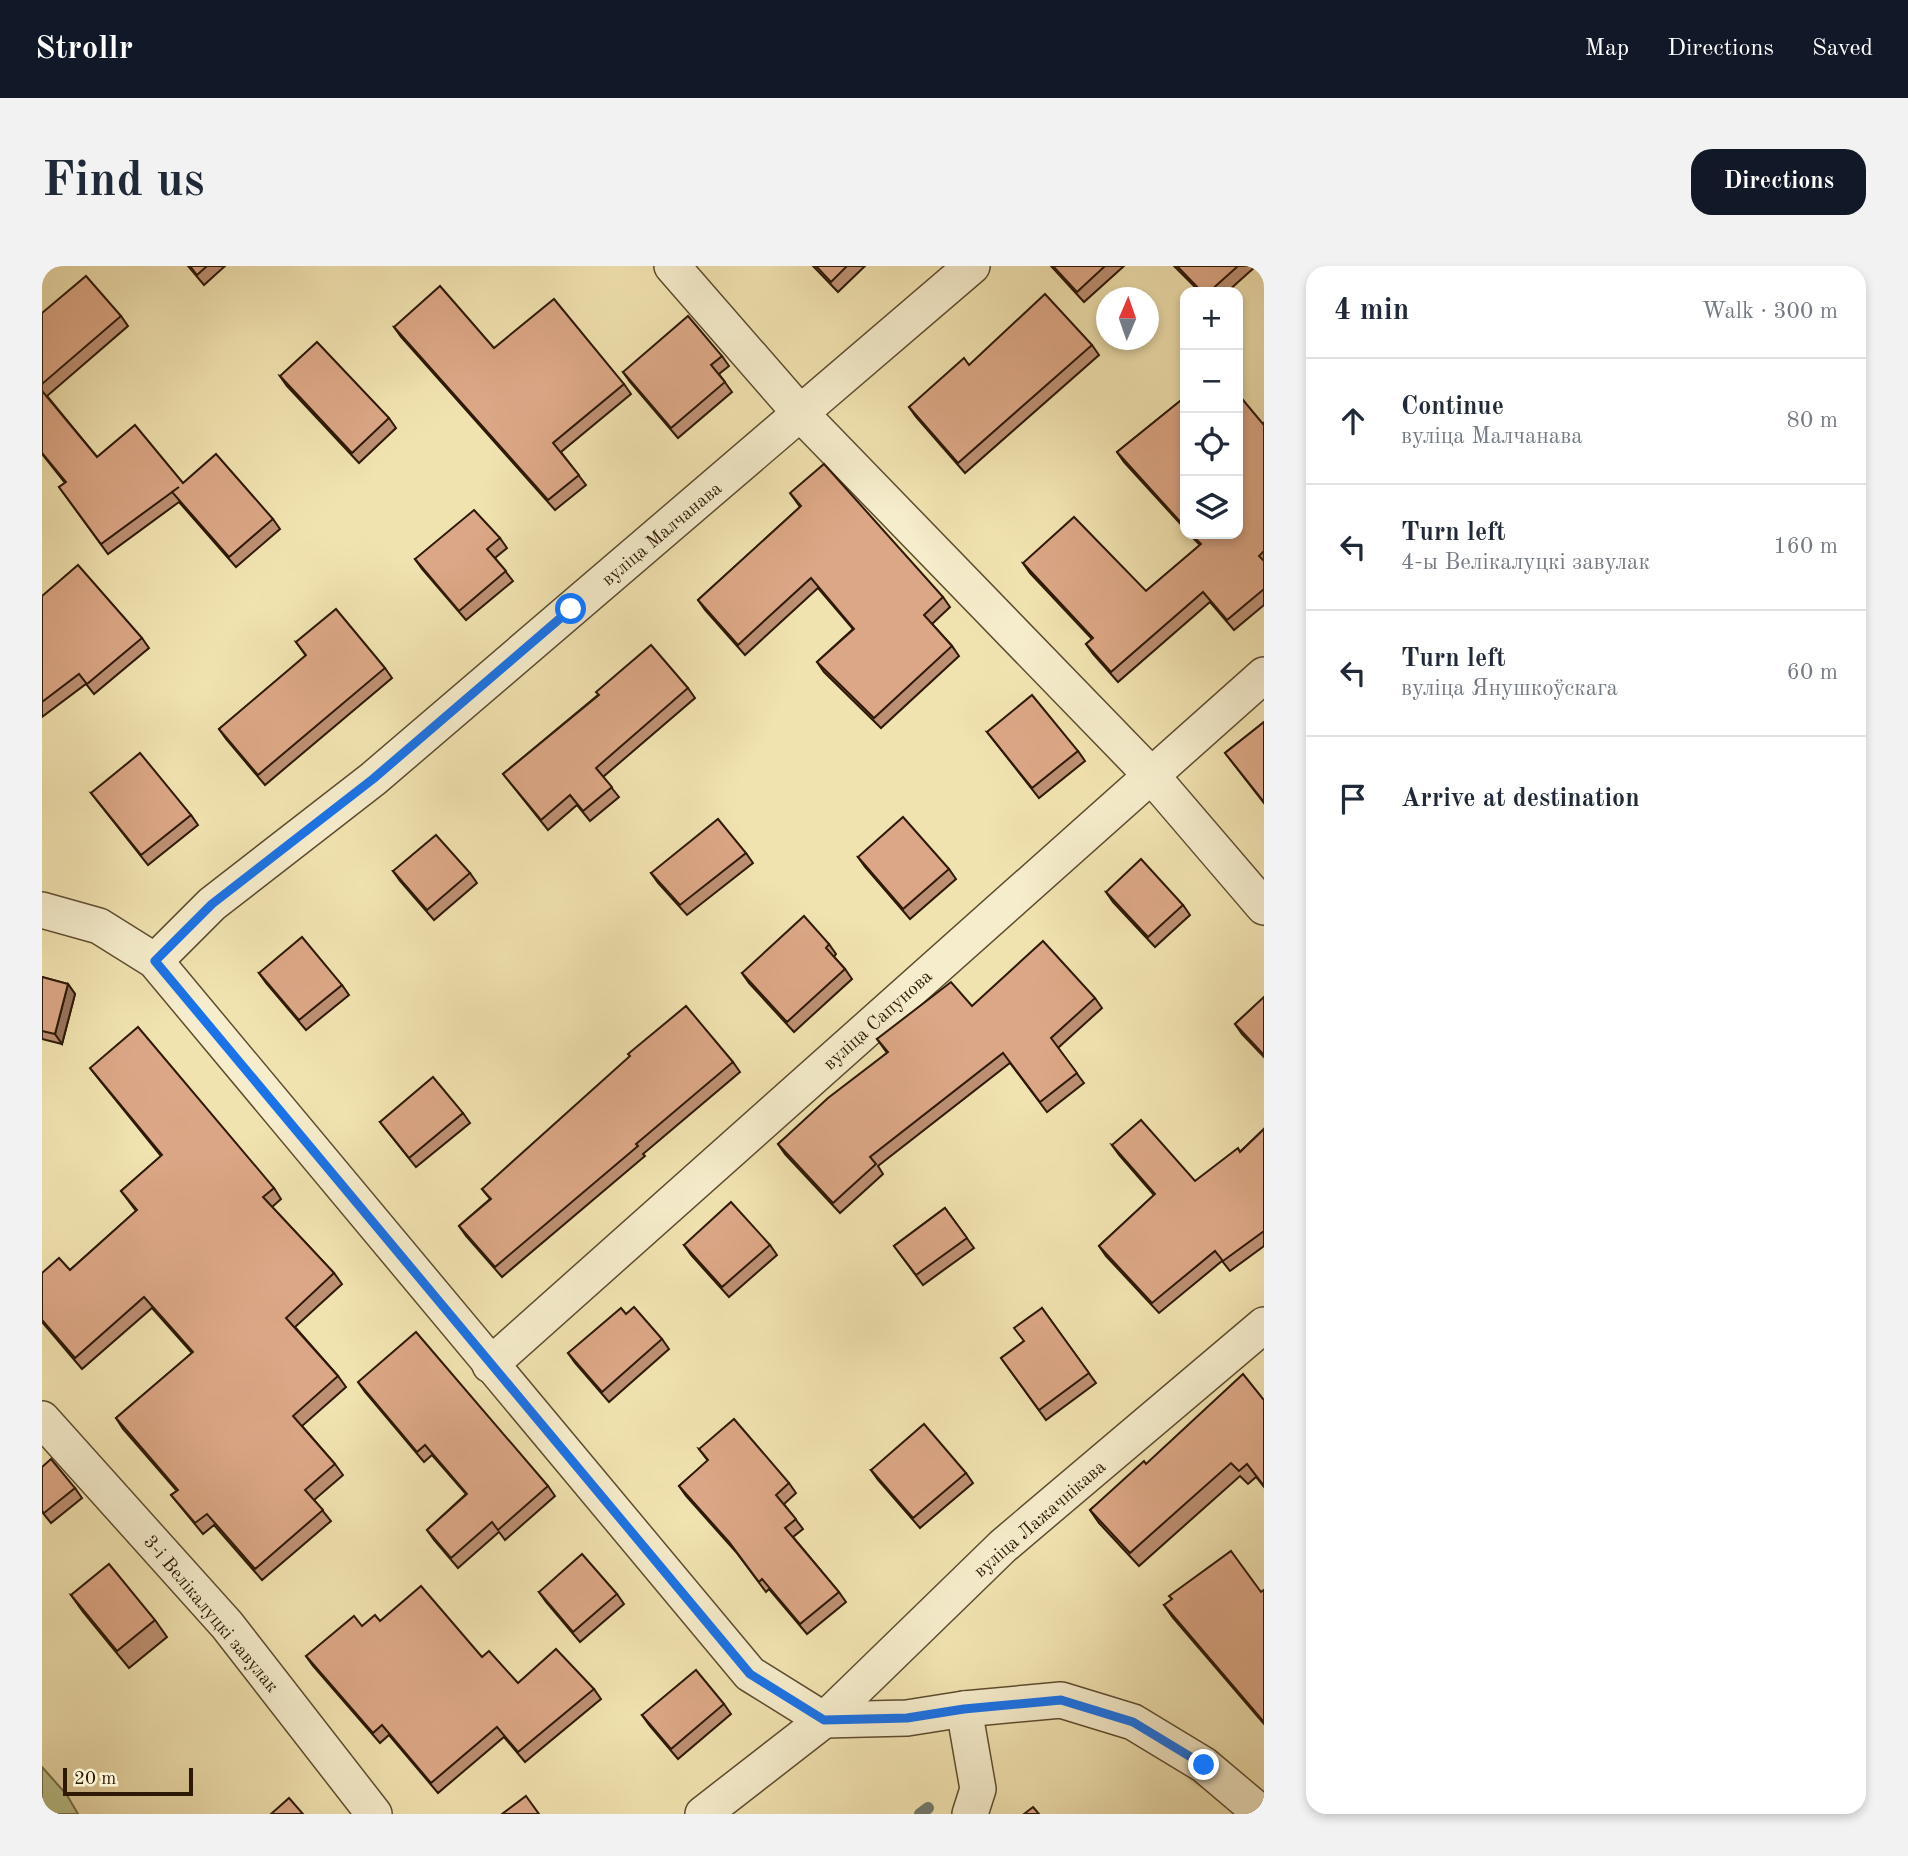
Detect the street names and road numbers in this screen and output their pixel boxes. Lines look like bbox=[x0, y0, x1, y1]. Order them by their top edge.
street label: вуліца Малчанава bbox=[599, 479, 727, 590]
street label: вуліца Сапунова bbox=[821, 967, 937, 1074]
street label: вуліца Лажачнікава bbox=[971, 1457, 1111, 1582]
street label: 3-і Велікалуцкі завулак bbox=[139, 1533, 281, 1697]

